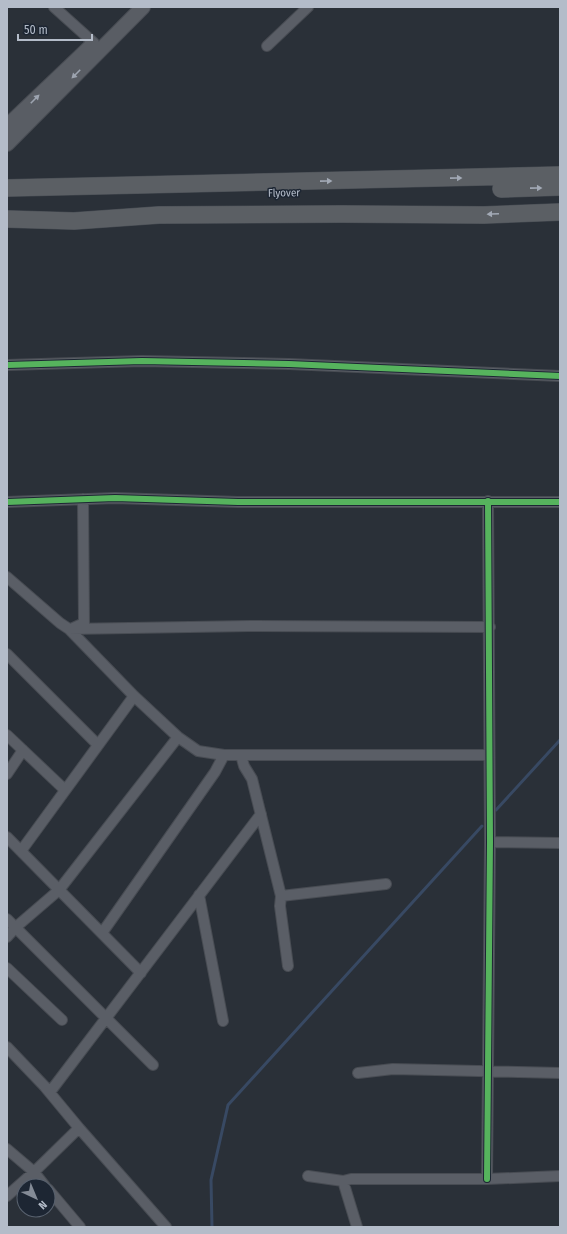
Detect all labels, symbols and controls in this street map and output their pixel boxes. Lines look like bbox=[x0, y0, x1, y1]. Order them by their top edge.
scale bar bbox=[18, 16, 92, 42]
text: 50 m bbox=[24, 23, 48, 37]
one-way arrow bbox=[71, 69, 80, 79]
one-way arrow bbox=[30, 94, 40, 104]
one-way arrow bbox=[450, 175, 463, 181]
one-way arrow bbox=[320, 178, 333, 184]
one-way arrow bbox=[530, 185, 543, 191]
street label: Flyover bbox=[268, 186, 300, 200]
one-way arrow bbox=[487, 211, 499, 218]
north arrow bbox=[16, 1178, 56, 1218]
text: N bbox=[36, 1198, 49, 1212]

